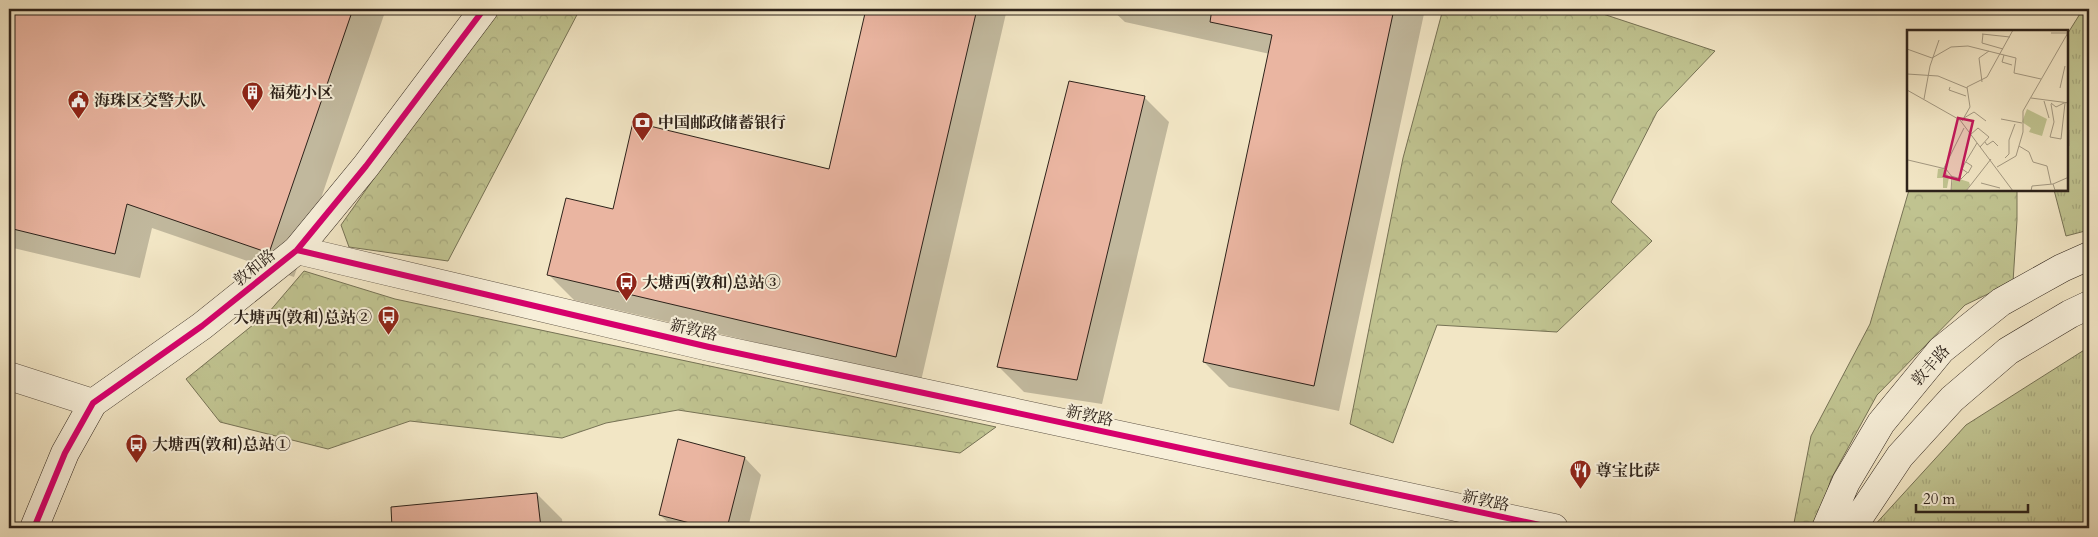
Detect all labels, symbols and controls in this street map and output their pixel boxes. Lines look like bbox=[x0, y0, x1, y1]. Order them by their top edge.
inset map bbox=[1907, 30, 2068, 191]
building icon: 福苑小区 bbox=[241, 80, 265, 111]
place label: 福苑小区 bbox=[269, 82, 333, 104]
public building icon: 海珠区交警大队 bbox=[66, 88, 90, 119]
place label: 海珠区交警大队 bbox=[94, 90, 206, 112]
bank icon: 中国邮政储蓄银行 bbox=[630, 110, 654, 141]
place label: 中国邮政储蓄银行 bbox=[658, 112, 786, 134]
street label: 敦和路 bbox=[229, 244, 280, 291]
bus stop icon: 大塘西(敦和)总站③ bbox=[614, 270, 638, 301]
place label: 大塘西(敦和)总站③ bbox=[642, 272, 781, 294]
bus stop icon: 大塘西(敦和)总站② bbox=[376, 305, 400, 336]
place label: 大塘西(敦和)总站② bbox=[233, 307, 372, 329]
street label: 新敦路 bbox=[668, 314, 720, 346]
street label: 敦丰路 bbox=[1907, 340, 1955, 391]
street label: 新敦路 bbox=[1064, 400, 1116, 432]
bus stop icon: 大塘西(敦和)总站① bbox=[124, 432, 148, 463]
place label: 大塘西(敦和)总站① bbox=[152, 434, 291, 456]
restaurant icon: 尊宝比萨 bbox=[1568, 458, 1592, 489]
place label: 尊宝比萨 bbox=[1596, 460, 1660, 482]
scale bar bbox=[1916, 482, 2028, 514]
street label: 新敦路 bbox=[1460, 485, 1512, 517]
text: 20 m bbox=[1923, 489, 1955, 509]

